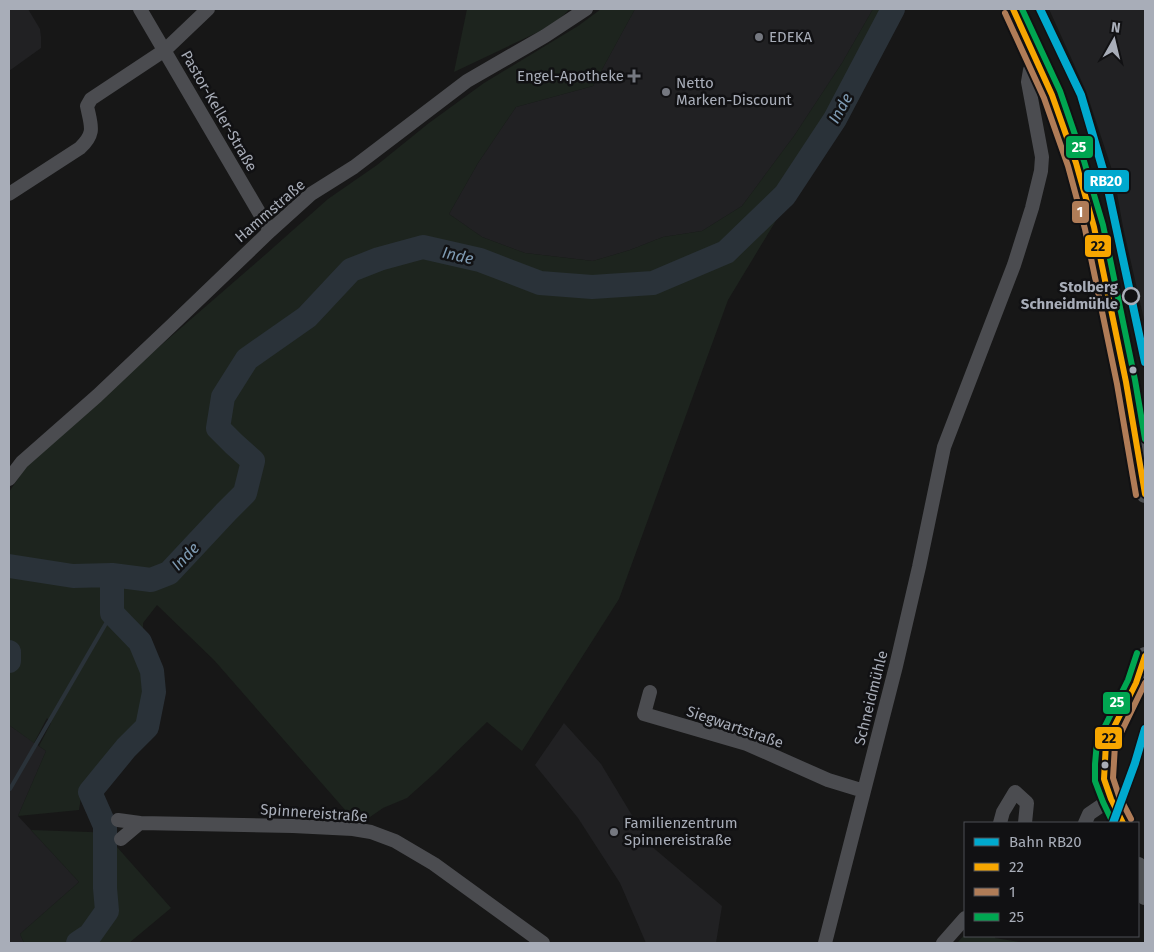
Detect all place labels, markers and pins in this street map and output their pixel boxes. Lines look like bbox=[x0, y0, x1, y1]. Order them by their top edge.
place label: EDEKA bbox=[769, 28, 813, 46]
marker: EDEKA bbox=[753, 31, 765, 43]
place label: Engel-Apotheke bbox=[517, 67, 624, 85]
marker: Engel-Apotheke bbox=[628, 70, 640, 82]
place label: Netto Marken-Discount bbox=[676, 74, 792, 109]
marker: Netto Marken-Discount bbox=[660, 86, 672, 98]
place label: Stolberg Schneidmühle bbox=[1021, 278, 1119, 313]
marker: Stolberg Schneidmühle bbox=[1122, 287, 1140, 305]
unlabelled marker bbox=[1128, 365, 1138, 375]
unlabelled marker bbox=[1100, 760, 1110, 770]
place label: Familienzentrum Spinnereistraße bbox=[624, 814, 738, 849]
marker: Familienzentrum Spinnereistraße bbox=[608, 826, 620, 838]

